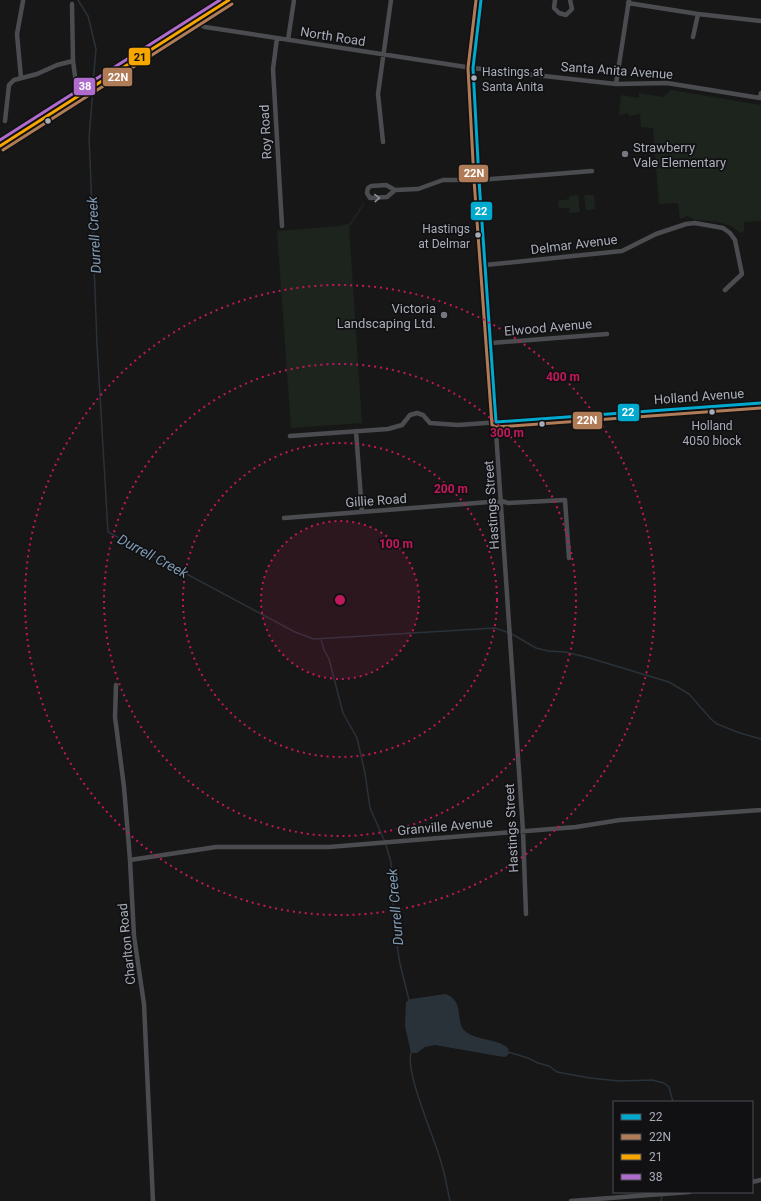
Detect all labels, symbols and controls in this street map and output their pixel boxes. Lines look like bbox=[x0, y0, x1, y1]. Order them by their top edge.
street label: North Road bbox=[299, 24, 367, 49]
line badge: 21 bbox=[128, 47, 151, 66]
text: 21 bbox=[134, 51, 146, 64]
street label: Santa Anita Avenue bbox=[560, 59, 674, 82]
place label: Hastings at Santa Anita bbox=[482, 65, 544, 94]
line badge: 22N bbox=[102, 67, 133, 87]
text: 22N bbox=[108, 71, 128, 84]
marker: Hastings at Santa Anita bbox=[469, 73, 479, 83]
line badge: 38 bbox=[73, 77, 96, 96]
text: 38 bbox=[79, 80, 91, 93]
street label: Roy Road bbox=[257, 104, 274, 160]
unlabelled marker bbox=[43, 116, 53, 126]
place label: Strawberry Vale Elementary bbox=[633, 140, 726, 170]
marker: Strawberry Vale Elementary bbox=[620, 149, 630, 159]
line badge: 22N bbox=[458, 164, 489, 183]
text: 22N bbox=[464, 167, 484, 180]
one-way arrow bbox=[374, 193, 380, 202]
water label: Durrell Creek bbox=[84, 195, 104, 274]
line badge: 22 bbox=[470, 201, 493, 221]
text: 22 bbox=[475, 205, 487, 218]
place label: Hastings at Delmar bbox=[418, 222, 470, 251]
marker: Hastings at Delmar bbox=[473, 230, 483, 240]
street label: Delmar Avenue bbox=[530, 232, 618, 257]
place label: Victoria Landscaping Ltd. bbox=[337, 301, 436, 331]
marker: Victoria Landscaping Ltd. bbox=[439, 310, 449, 320]
street label: Elwood Avenue bbox=[503, 316, 593, 339]
text: 400 m bbox=[546, 370, 580, 384]
street label: Holland Avenue bbox=[653, 386, 745, 407]
line badge: 22 bbox=[617, 403, 640, 422]
text: 22 bbox=[622, 406, 634, 419]
marker: Holland 4050 block bbox=[707, 407, 717, 417]
line badge: 22N bbox=[572, 411, 603, 430]
text: 22N bbox=[577, 414, 597, 427]
unlabelled marker bbox=[537, 419, 547, 429]
place label: Holland 4050 block bbox=[683, 419, 742, 448]
text: 300 m bbox=[490, 426, 524, 440]
street label: Hastings Street bbox=[481, 460, 502, 550]
text: 200 m bbox=[434, 482, 468, 496]
street label: Gillie Road bbox=[345, 491, 407, 510]
water label: Durrell Creek bbox=[115, 531, 192, 582]
text: 100 m bbox=[379, 537, 413, 551]
centre of rings bbox=[333, 593, 347, 607]
street label: Hastings Street bbox=[502, 783, 521, 873]
street label: Granville Avenue bbox=[397, 815, 493, 838]
water label: Durrell Creek bbox=[384, 867, 406, 946]
street label: Charlton Road bbox=[115, 902, 138, 986]
legend bbox=[613, 1101, 753, 1193]
text: 22 bbox=[649, 1110, 663, 1124]
text: 22N bbox=[649, 1130, 671, 1144]
text: 21 bbox=[649, 1150, 663, 1164]
text: 38 bbox=[649, 1170, 663, 1184]

